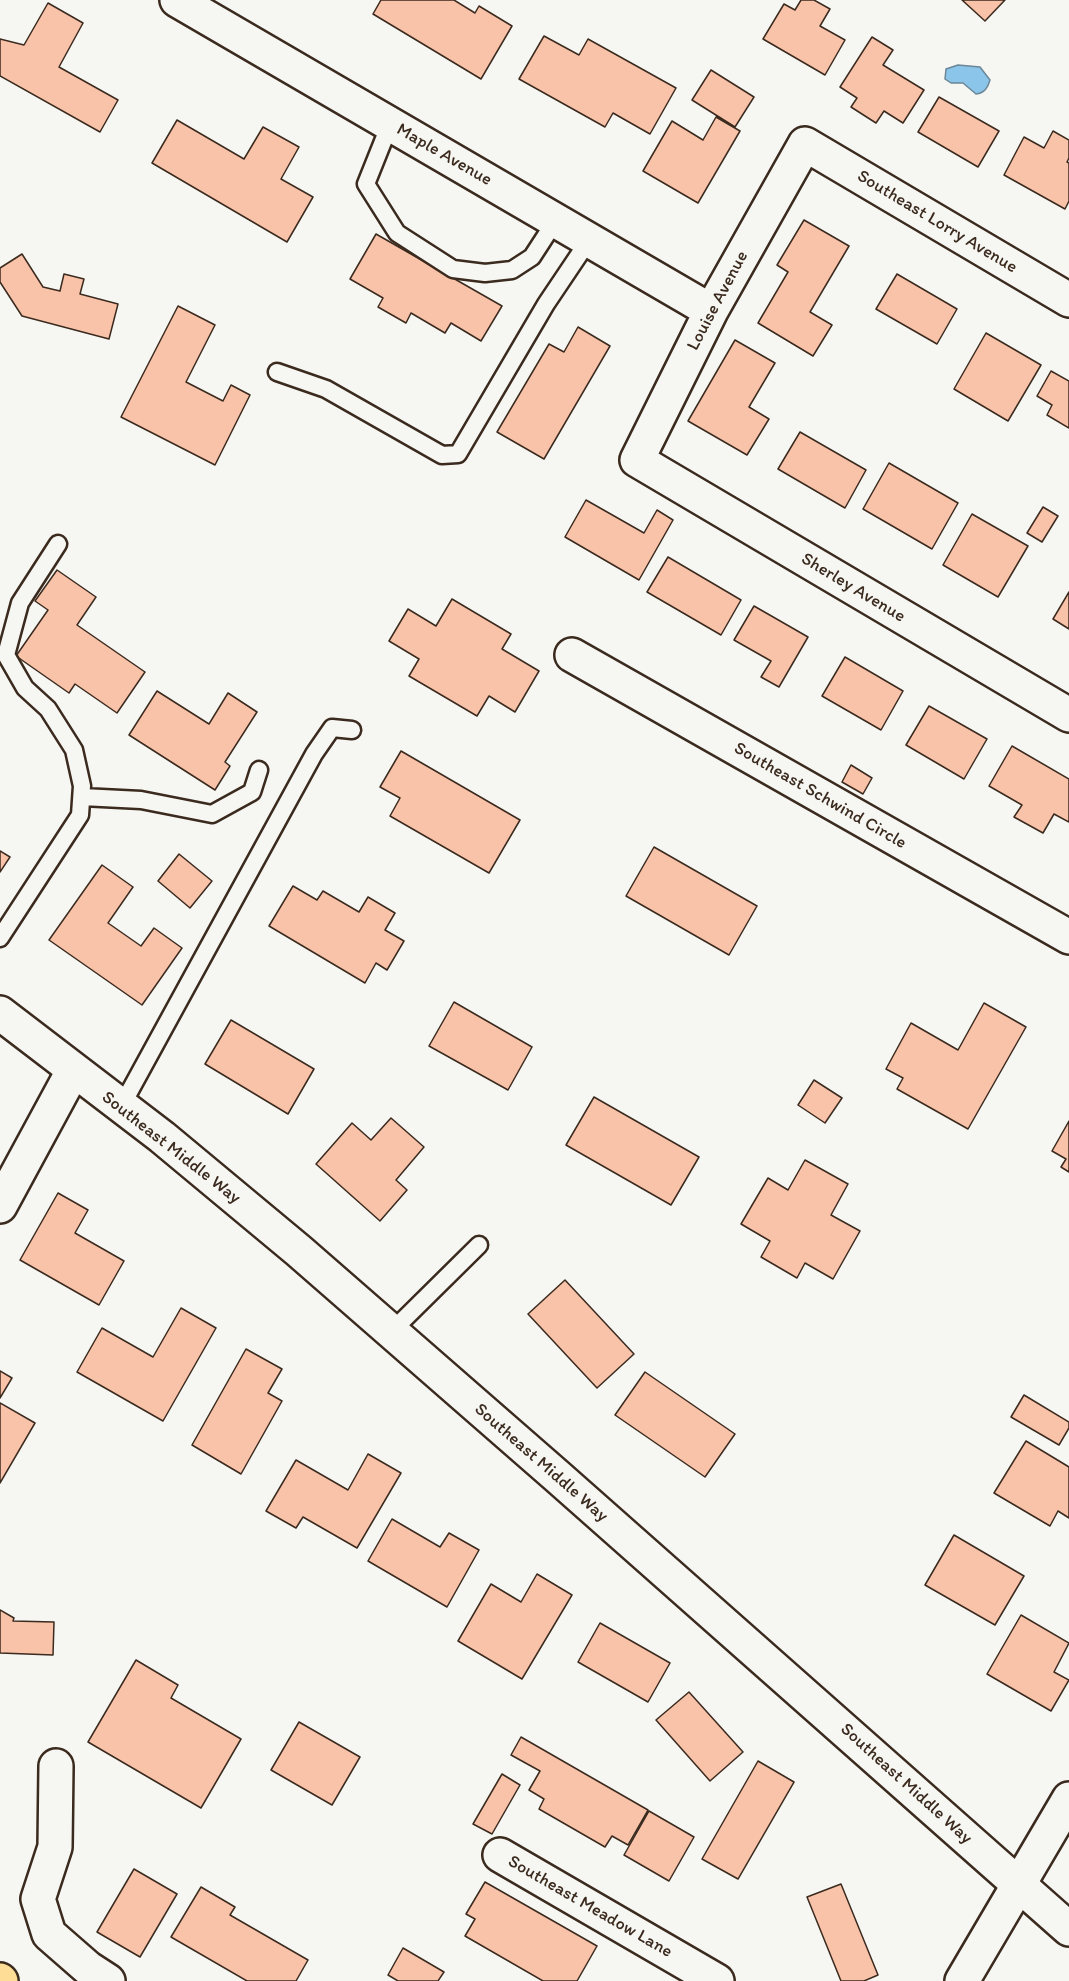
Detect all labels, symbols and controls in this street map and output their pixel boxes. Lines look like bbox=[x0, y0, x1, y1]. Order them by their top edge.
street label: Maple Avenue bbox=[392, 119, 496, 191]
street label: Southeast Lorry Avenue bbox=[853, 166, 1021, 278]
street label: Louise Avenue bbox=[683, 248, 753, 354]
street label: Sherley Avenue bbox=[797, 548, 909, 628]
street label: Southeast Schwind Circle bbox=[730, 738, 910, 854]
street label: Southeast Middle Way bbox=[97, 1087, 245, 1209]
street label: Southeast Middle Way bbox=[470, 1399, 612, 1527]
street label: Southeast Middle Way bbox=[835, 1719, 977, 1849]
street label: Southeast Meadow Lane bbox=[504, 1851, 676, 1963]

